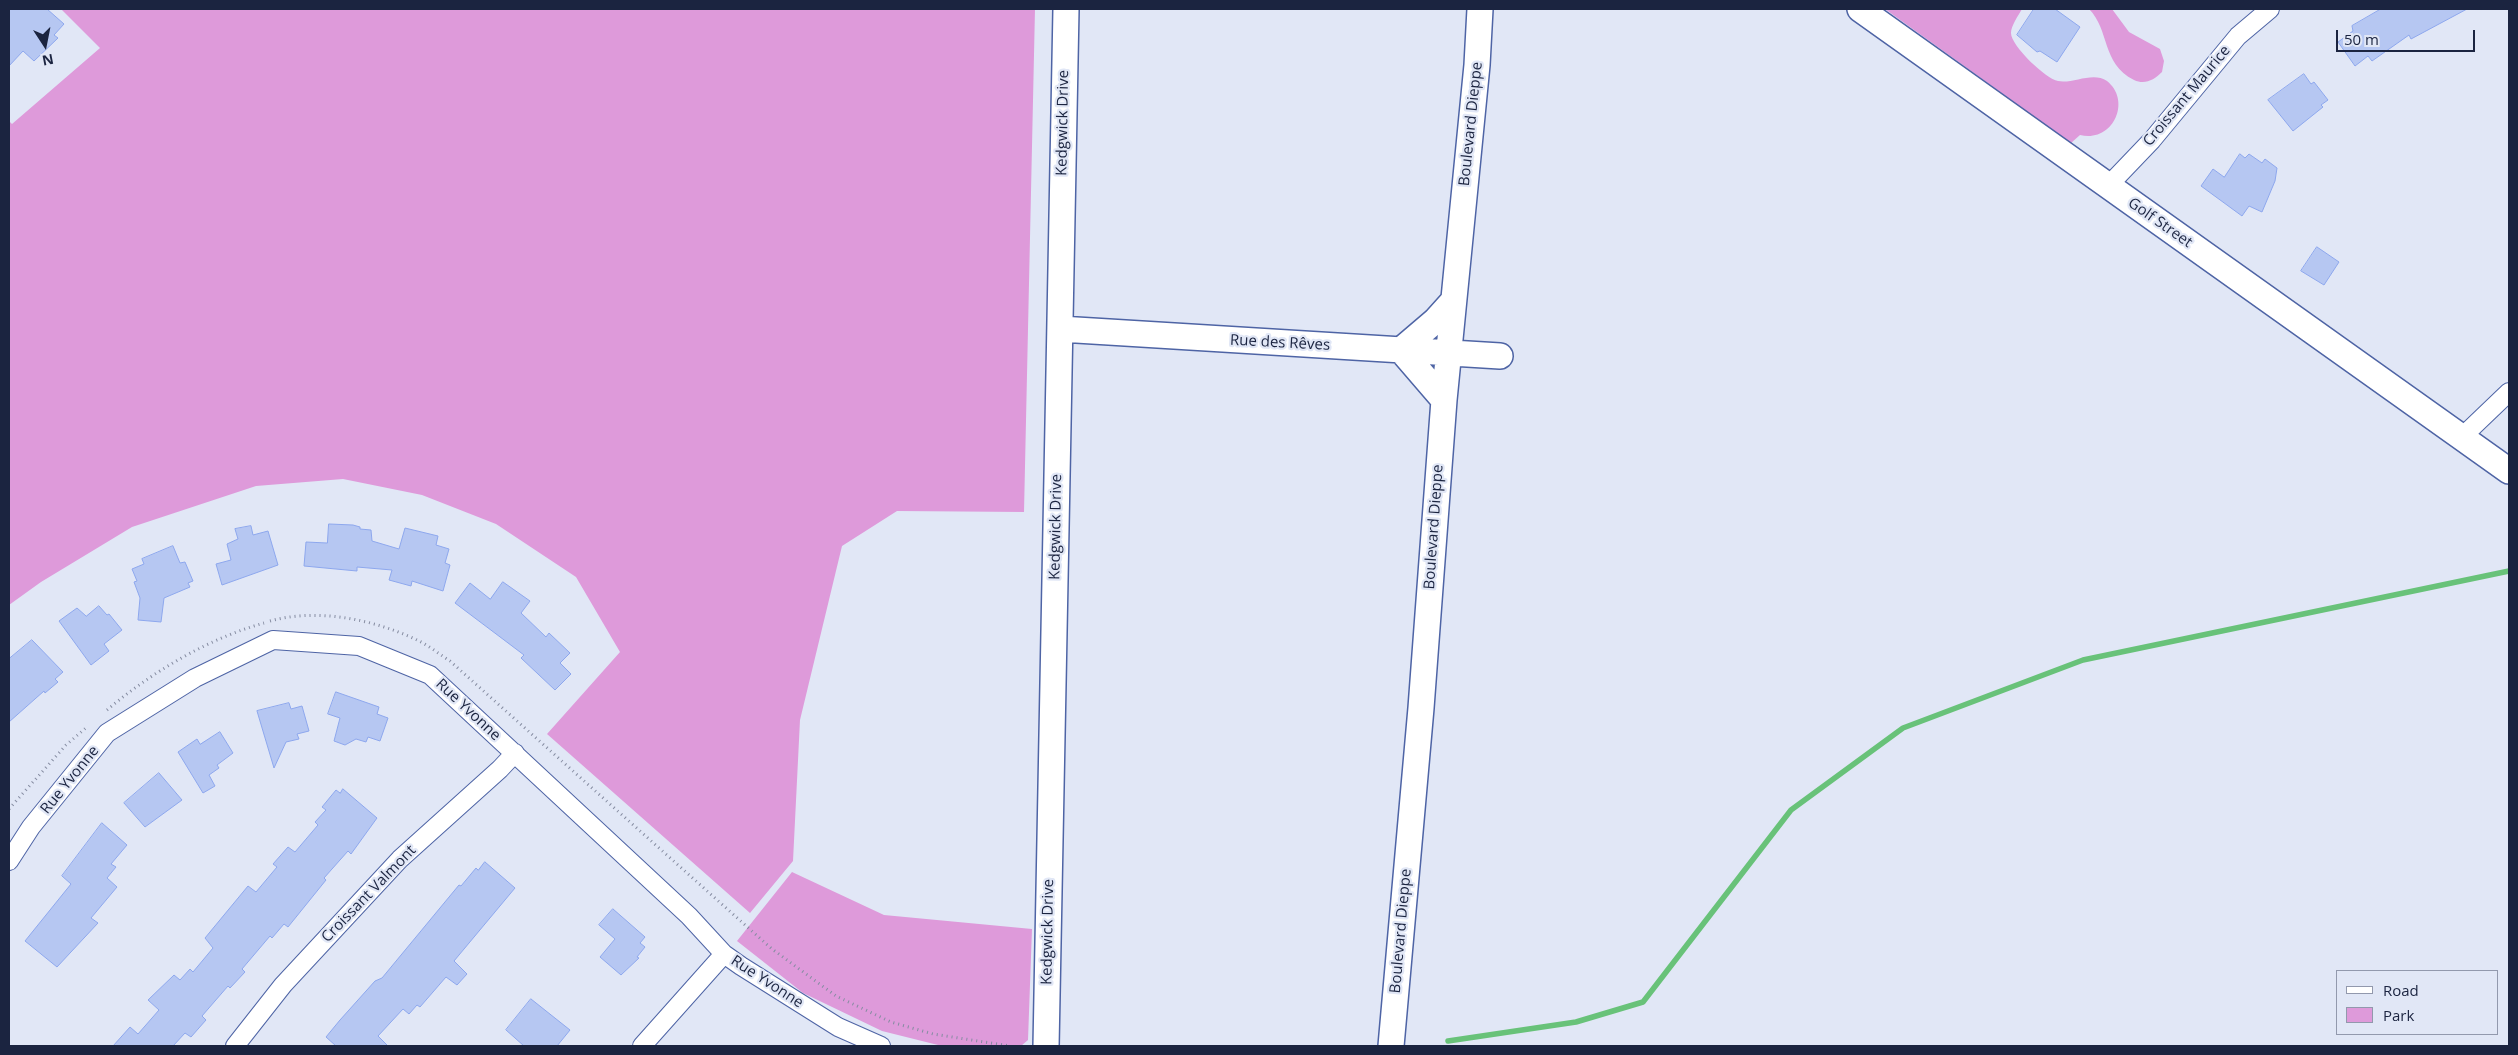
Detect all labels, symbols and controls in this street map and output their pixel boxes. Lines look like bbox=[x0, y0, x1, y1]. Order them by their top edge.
north arrow bbox=[20, 20, 70, 70]
scale bar bbox=[2338, 20, 2477, 52]
text: 50 m bbox=[2344, 29, 2379, 49]
street label: Croissant Maurice bbox=[2140, 42, 2234, 150]
text: N bbox=[41, 50, 55, 71]
street label: Boulevard Dieppe bbox=[1456, 61, 1486, 187]
street label: Kedgwick Drive bbox=[1053, 70, 1073, 176]
street label: Golf Street bbox=[2124, 194, 2196, 252]
street label: Rue des Rêves bbox=[1230, 331, 1330, 355]
street label: Boulevard Dieppe bbox=[1421, 464, 1447, 590]
street label: Kedgwick Drive bbox=[1046, 474, 1066, 580]
street label: Rue Yvonne bbox=[432, 675, 504, 745]
street label: Rue Yvonne bbox=[37, 742, 103, 818]
street label: Croissant Valmont bbox=[318, 842, 420, 946]
street label: Boulevard Dieppe bbox=[1387, 868, 1415, 994]
street label: Kedgwick Drive bbox=[1038, 879, 1058, 985]
street label: Rue Yvonne bbox=[728, 952, 806, 1012]
legend bbox=[2336, 970, 2498, 1035]
text: Road bbox=[2383, 980, 2419, 1000]
text: Park bbox=[2383, 1005, 2414, 1025]

